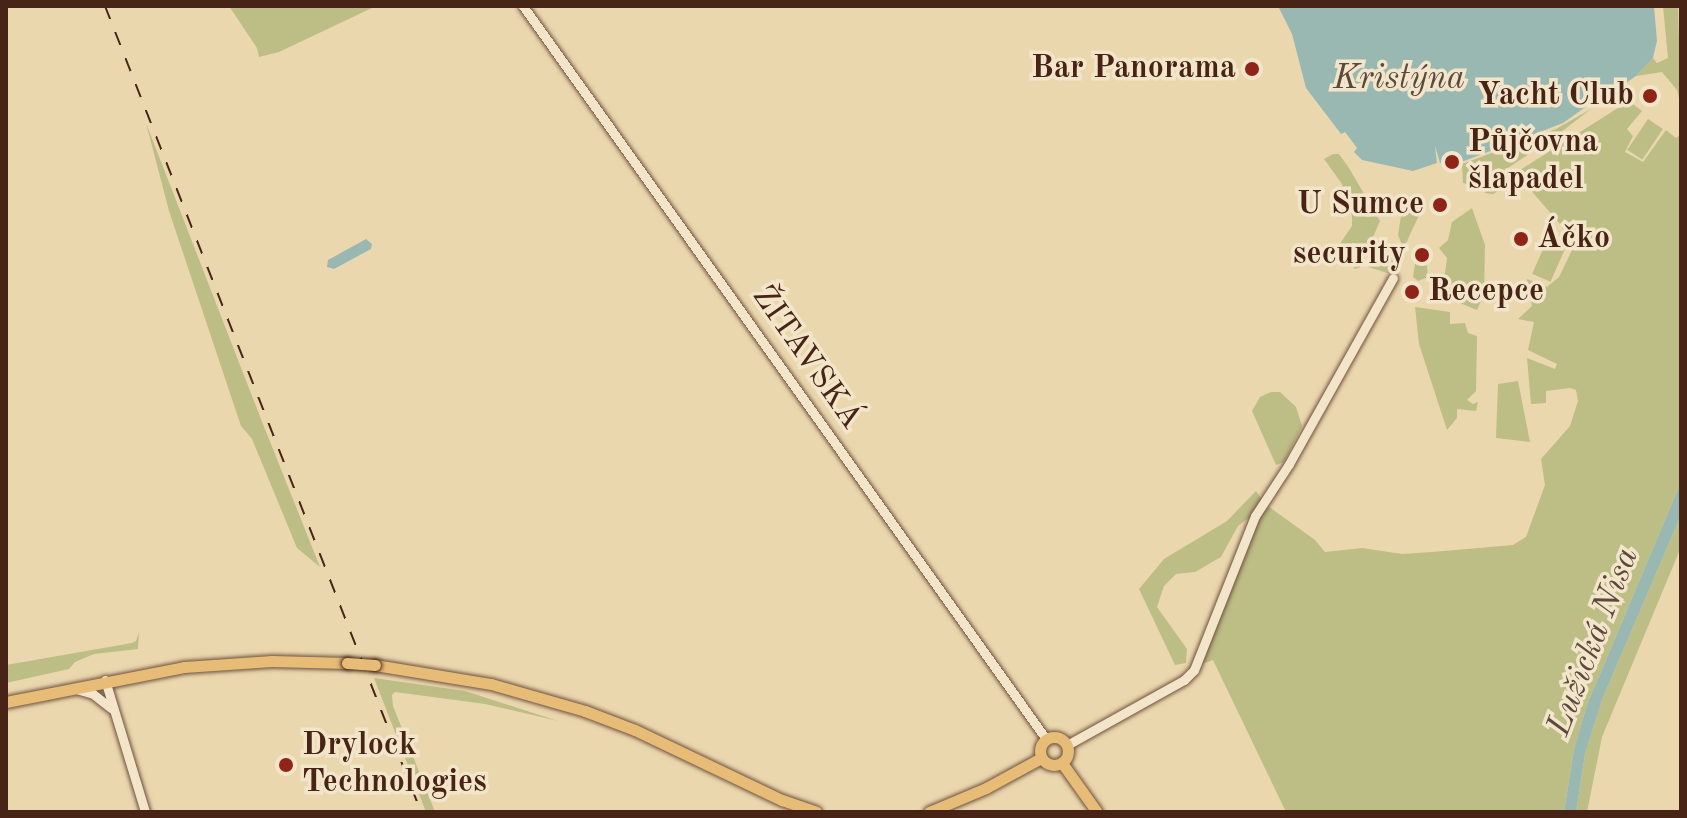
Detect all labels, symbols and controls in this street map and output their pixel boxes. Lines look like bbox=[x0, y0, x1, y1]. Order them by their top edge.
place label: Bar Panorama bbox=[1031, 50, 1236, 88]
marker: Bar Panorama bbox=[1243, 60, 1261, 78]
water label: Kristýna bbox=[1333, 60, 1465, 100]
place label: Yacht Club bbox=[1477, 77, 1634, 115]
marker: Yacht Club bbox=[1641, 87, 1659, 105]
place label: Půjčovna šlapadel bbox=[1468, 125, 1598, 200]
marker: Půjčovna šlapadel bbox=[1443, 153, 1461, 171]
place label: U Sumce bbox=[1297, 186, 1424, 224]
marker: U Sumce bbox=[1431, 196, 1449, 214]
place label: Áčko bbox=[1537, 220, 1610, 258]
marker: Áčko bbox=[1512, 230, 1530, 248]
place label: security bbox=[1293, 236, 1406, 274]
marker: security bbox=[1413, 246, 1431, 264]
place label: Recepce bbox=[1428, 273, 1544, 311]
street label: ŽITAVSKÁ bbox=[743, 279, 869, 437]
marker: Recepce bbox=[1403, 283, 1421, 301]
water label: Lužická Nisa bbox=[1539, 542, 1649, 742]
place label: Drylock Technologies bbox=[302, 728, 487, 803]
marker: Drylock Technologies bbox=[277, 756, 295, 774]

